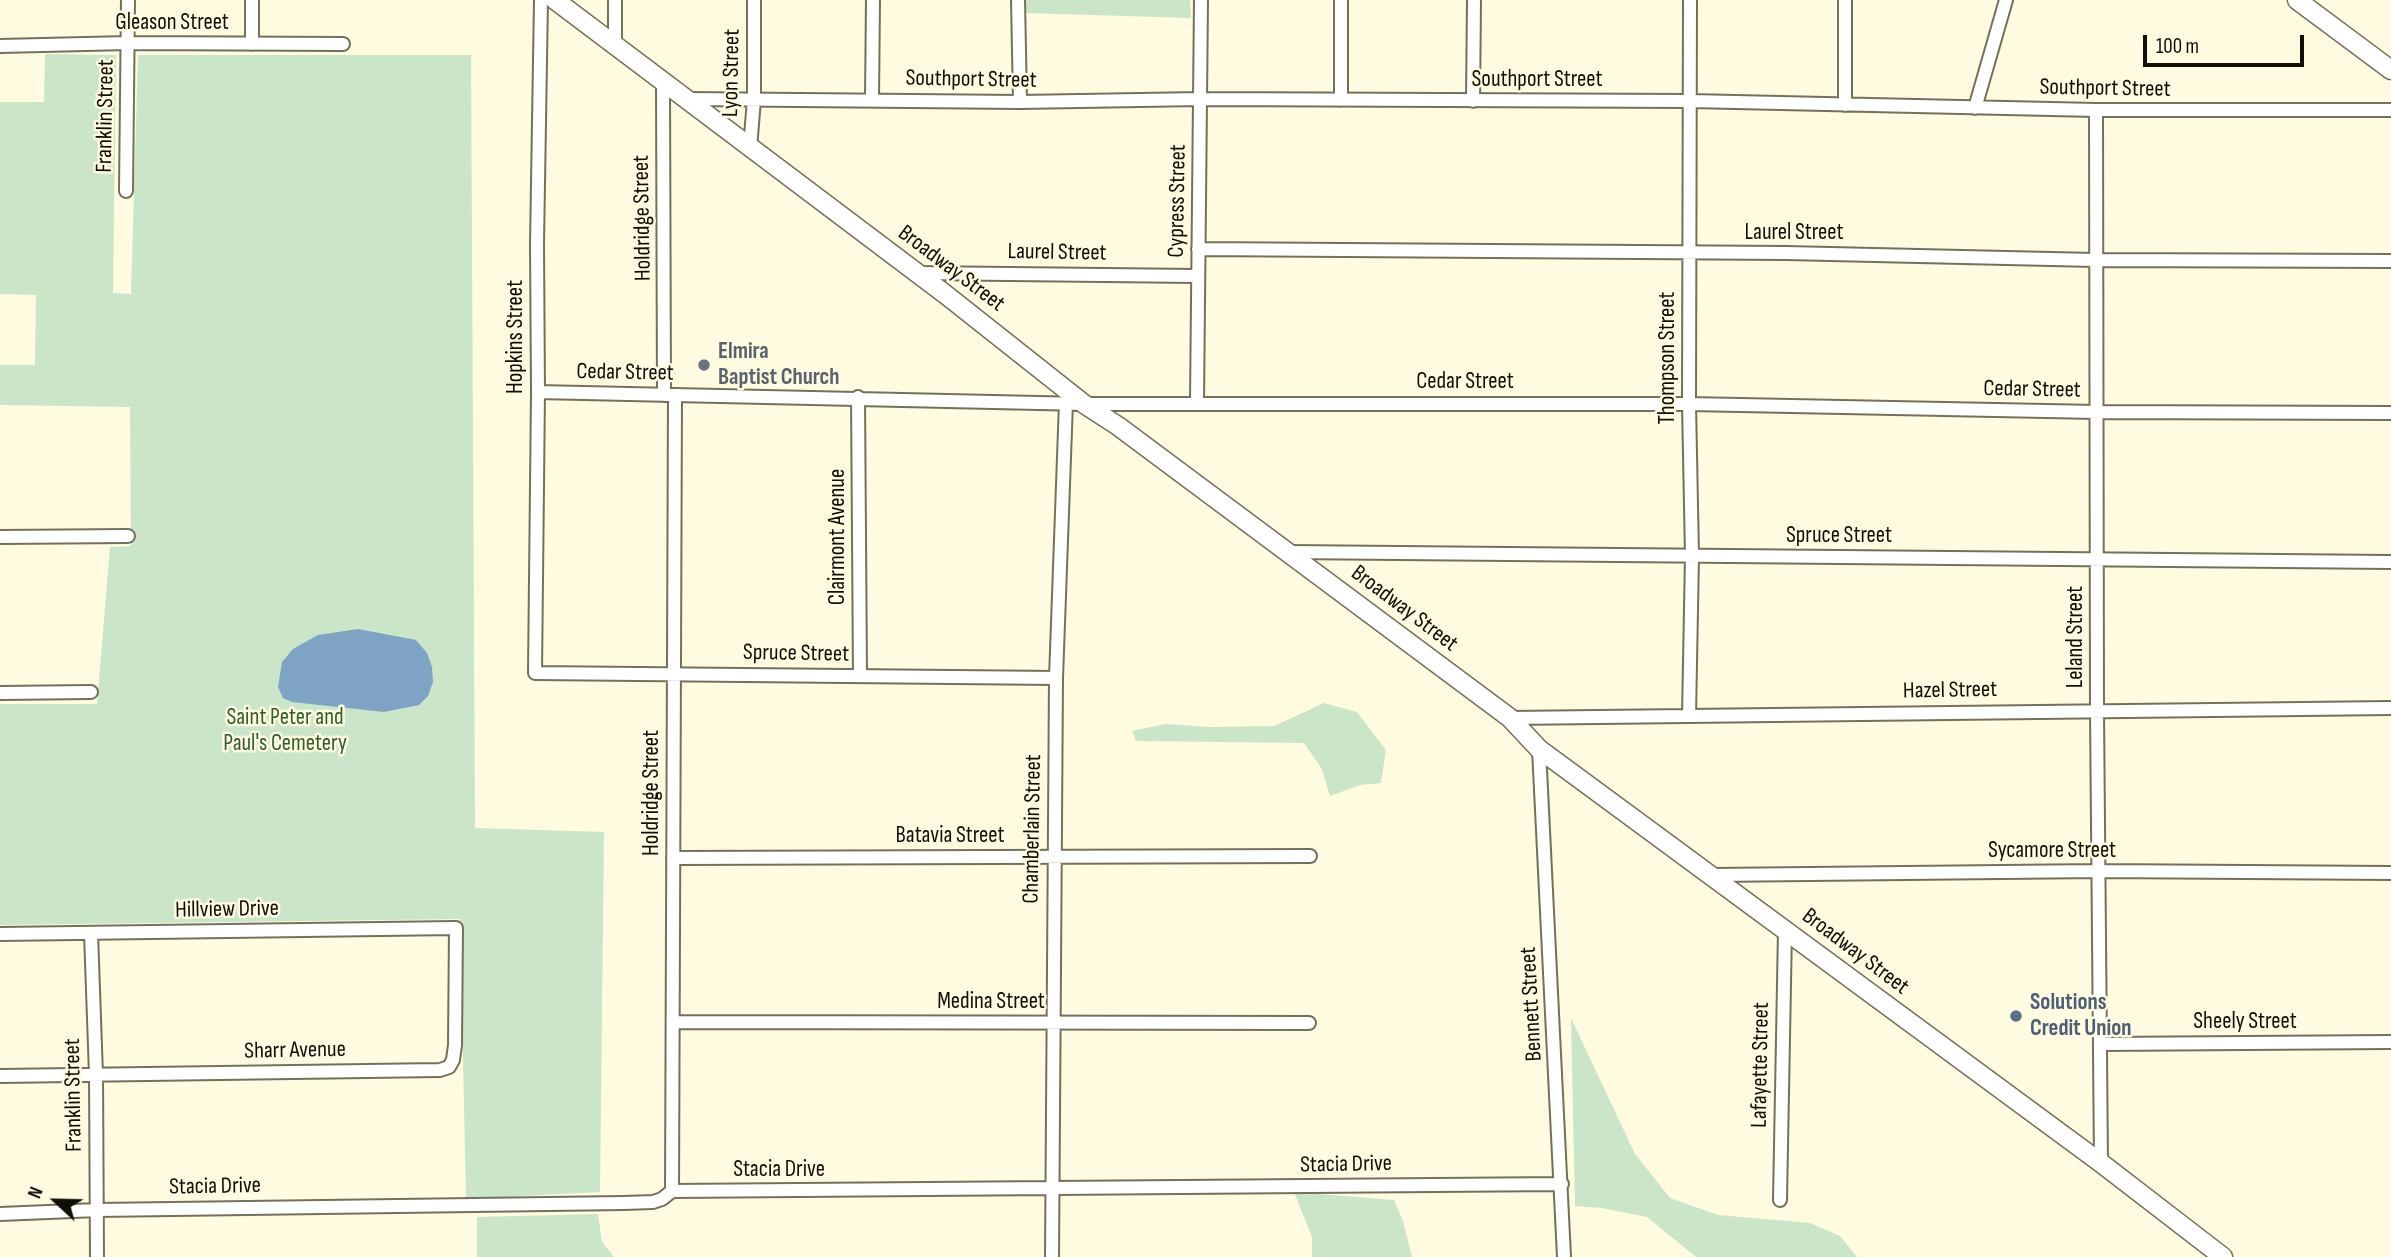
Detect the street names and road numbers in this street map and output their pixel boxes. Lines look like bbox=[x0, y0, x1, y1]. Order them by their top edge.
street label: Gleason Street bbox=[115, 9, 229, 37]
street label: Lyon Street bbox=[717, 29, 747, 117]
street label: Franklin Street bbox=[91, 59, 121, 173]
street label: Southport Street bbox=[905, 65, 1037, 95]
street label: Southport Street bbox=[1471, 66, 1603, 94]
street label: Southport Street bbox=[2039, 74, 2171, 104]
street label: Cypress Street bbox=[1163, 144, 1193, 258]
street label: Holdridge Street bbox=[628, 155, 658, 281]
street label: Laurel Street bbox=[1745, 219, 1843, 247]
street label: Broadway Street bbox=[892, 220, 1010, 318]
street label: Laurel Street bbox=[1007, 238, 1107, 268]
street label: Hopkins Street bbox=[502, 280, 530, 394]
street label: Thompson Street bbox=[1654, 292, 1682, 424]
street label: Cedar Street bbox=[576, 358, 674, 388]
street label: Cedar Street bbox=[1416, 368, 1514, 396]
street label: Cedar Street bbox=[1983, 375, 2081, 405]
street label: Clairmont Avenue bbox=[824, 469, 852, 605]
street label: Spruce Street bbox=[1786, 522, 1892, 550]
street label: Broadway Street bbox=[1345, 560, 1463, 658]
street label: Leland Street bbox=[2062, 586, 2090, 688]
street label: Spruce Street bbox=[743, 639, 849, 669]
street label: Hazel Street bbox=[1903, 676, 1997, 706]
street label: Holdridge Street bbox=[638, 730, 666, 856]
street label: Chamberlain Street bbox=[1018, 754, 1048, 904]
street label: Batavia Street bbox=[896, 822, 1004, 850]
street label: Sycamore Street bbox=[1988, 837, 2116, 865]
street label: Hillview Drive bbox=[175, 895, 279, 925]
street label: Broadway Street bbox=[1796, 903, 1914, 1001]
street label: Bennett Street bbox=[1515, 946, 1549, 1062]
street label: Medina Street bbox=[937, 988, 1045, 1016]
street label: Lafayette Street bbox=[1746, 1002, 1776, 1128]
street label: Sheely Street bbox=[2193, 1008, 2297, 1036]
street label: Sharr Avenue bbox=[244, 1036, 346, 1066]
street label: Franklin Street bbox=[59, 1038, 89, 1152]
street label: Stacia Drive bbox=[1300, 1150, 1392, 1180]
street label: Stacia Drive bbox=[733, 1156, 825, 1184]
street label: Stacia Drive bbox=[169, 1172, 261, 1202]

